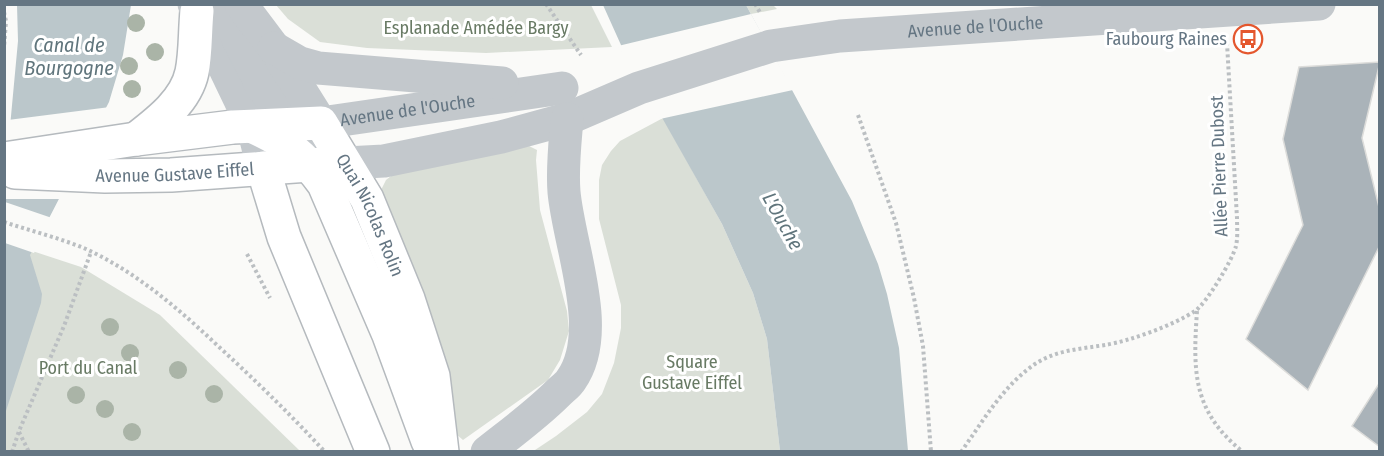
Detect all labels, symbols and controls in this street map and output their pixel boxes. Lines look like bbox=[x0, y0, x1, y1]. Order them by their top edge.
street label: Avenue de l'Ouche bbox=[907, 11, 1044, 42]
park label: Esplanade Amédée Bargy bbox=[383, 17, 569, 39]
bus stop icon: Faubourg Raines bbox=[1232, 23, 1264, 55]
place label: Faubourg Raines bbox=[1106, 28, 1227, 50]
water label: Canal de Bourgogne bbox=[24, 33, 114, 80]
street label: Avenue de l'Ouche bbox=[339, 90, 477, 131]
street label: Allée Pierre Dubost bbox=[1206, 95, 1232, 237]
street label: Quai Nicolas Rolin bbox=[331, 150, 409, 280]
street label: Avenue Gustave Eiffel bbox=[95, 158, 255, 187]
water label: L'Ouche bbox=[757, 188, 809, 254]
park label: Square Gustave Eiffel bbox=[642, 351, 742, 394]
park label: Port du Canal bbox=[39, 357, 138, 379]

